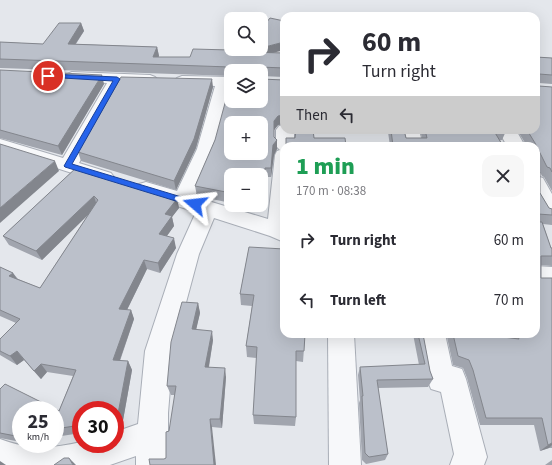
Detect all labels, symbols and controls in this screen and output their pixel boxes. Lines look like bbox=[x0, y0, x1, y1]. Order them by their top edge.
map controls bbox=[224, 12, 268, 212]
button: search bbox=[224, 12, 268, 56]
text: 60 m bbox=[362, 22, 421, 62]
icon: right bbox=[296, 28, 348, 80]
pin bbox=[31, 59, 65, 93]
text: Turn right bbox=[362, 59, 436, 84]
button: layers bbox=[224, 64, 268, 108]
icon: arrive bbox=[37, 65, 59, 87]
icon: left bbox=[336, 104, 358, 126]
text: Then bbox=[296, 105, 328, 126]
button: + bbox=[224, 116, 268, 160]
text: 1 min bbox=[296, 149, 355, 184]
button: close bbox=[482, 155, 524, 197]
button: − bbox=[224, 168, 268, 212]
text: 170 m · 08:38 bbox=[296, 182, 366, 200]
position arrow bbox=[174, 183, 216, 225]
icon: right bbox=[296, 229, 318, 251]
text: Turn right bbox=[330, 230, 396, 251]
text: 60 m bbox=[494, 230, 524, 251]
icon: left bbox=[296, 289, 318, 311]
text: Turn left bbox=[330, 290, 386, 311]
text: 70 m bbox=[494, 290, 524, 311]
speed limit sign: 30 bbox=[72, 401, 124, 453]
text: 25 bbox=[27, 408, 49, 436]
text: km/h bbox=[27, 430, 49, 444]

